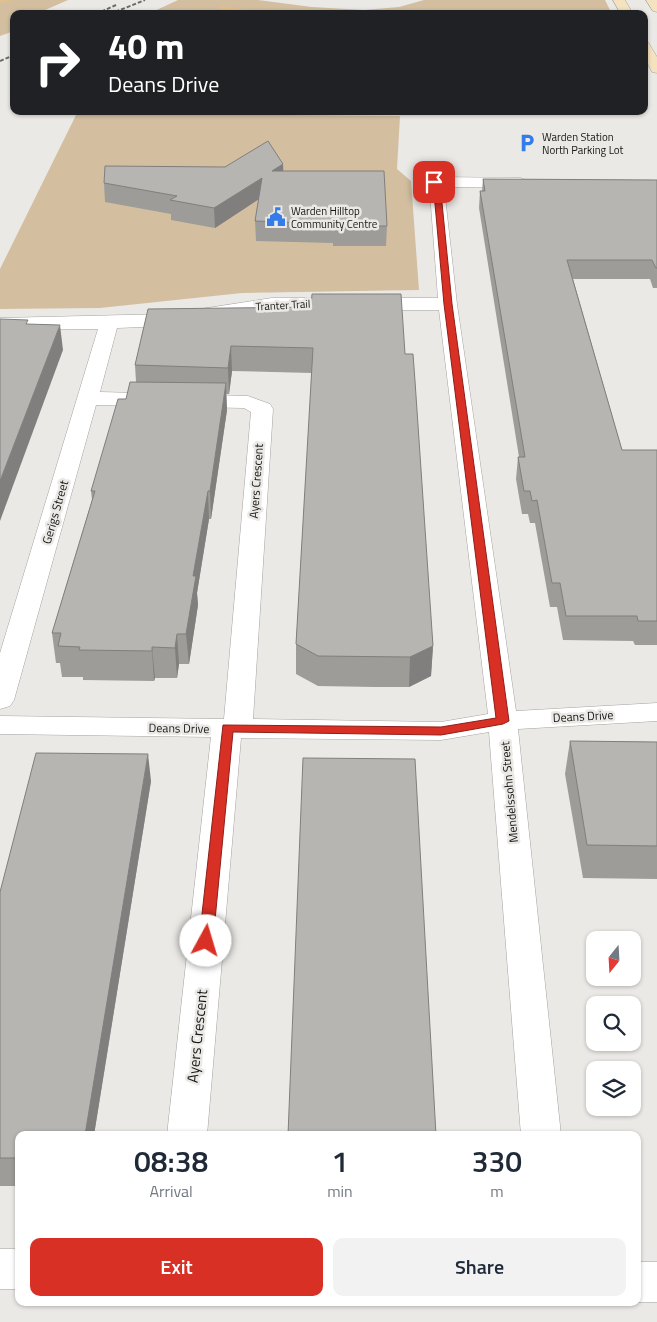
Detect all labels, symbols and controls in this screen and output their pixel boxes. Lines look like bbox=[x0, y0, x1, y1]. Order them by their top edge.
text: 40 m bbox=[108, 19, 184, 73]
icon: right bbox=[25, 30, 90, 95]
text: Deans Drive bbox=[108, 67, 219, 101]
place label: Warden Station North Parking Lot bbox=[542, 129, 624, 158]
parking icon: Warden Station North Parking Lot bbox=[516, 132, 538, 154]
pin bbox=[413, 161, 455, 203]
icon: arrive bbox=[420, 168, 448, 196]
place label: Warden Hilltop Community Centre bbox=[291, 203, 378, 232]
public building icon: Warden Hilltop Community Centre bbox=[265, 206, 287, 228]
street label: Tranter Trail bbox=[255, 296, 311, 314]
street label: Ayers Crescent bbox=[244, 442, 268, 519]
street label: Gerigs Street bbox=[37, 477, 73, 546]
street label: Deans Drive bbox=[552, 705, 614, 727]
street label: Deans Drive bbox=[148, 718, 210, 738]
street label: Mendelssohn Street bbox=[495, 740, 523, 843]
position arrow bbox=[179, 914, 231, 966]
north arrow bbox=[586, 931, 641, 986]
map controls bbox=[586, 931, 641, 1116]
street label: Ayers Crescent bbox=[181, 987, 213, 1084]
button: search bbox=[586, 996, 641, 1051]
button: layers bbox=[586, 1061, 641, 1116]
text: 08:38 bbox=[134, 1138, 208, 1184]
text: 1 bbox=[332, 1138, 348, 1184]
text: 330 bbox=[472, 1138, 522, 1184]
text: Arrival bbox=[149, 1179, 193, 1203]
text: min bbox=[327, 1179, 353, 1203]
text: m bbox=[490, 1179, 504, 1203]
button: Exit bbox=[30, 1238, 323, 1296]
button: Share bbox=[333, 1238, 626, 1296]

